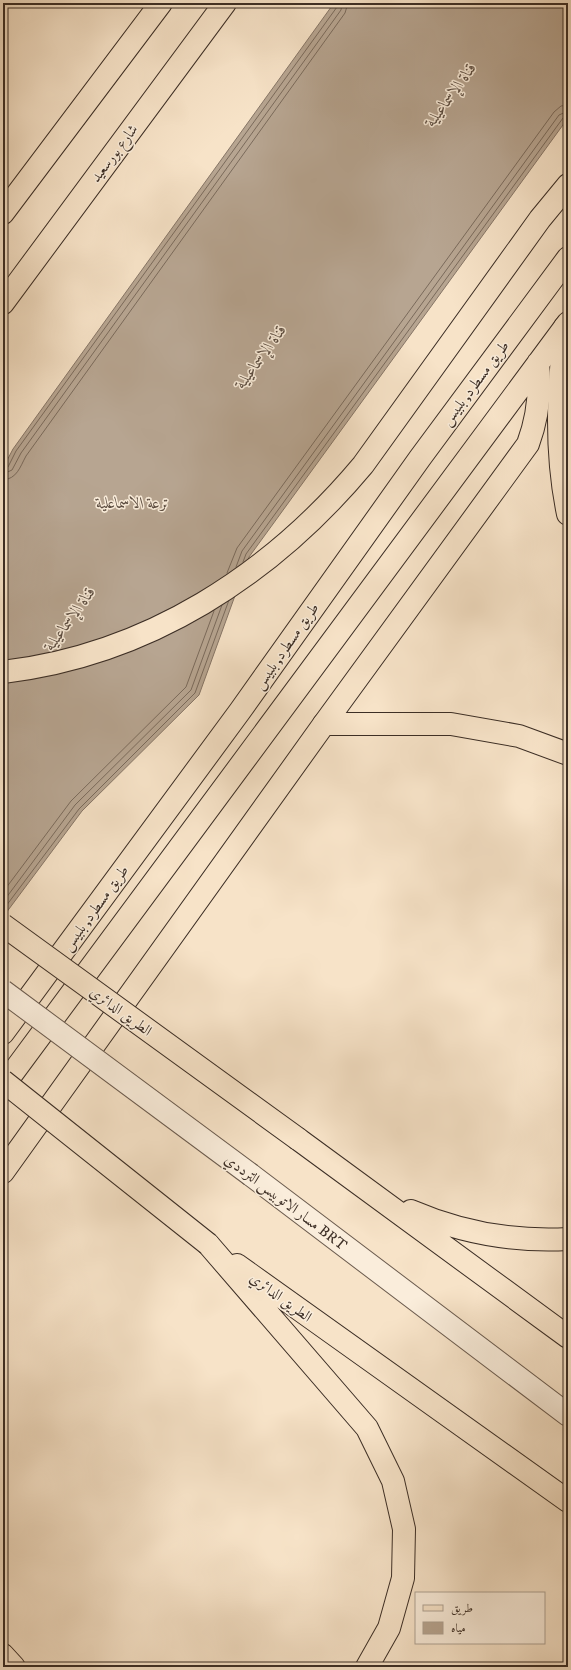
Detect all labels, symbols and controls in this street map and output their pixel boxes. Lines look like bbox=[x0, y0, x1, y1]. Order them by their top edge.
water label: قناة الإسماعيلية bbox=[420, 58, 482, 133]
street label: شارع بورسعيد bbox=[86, 120, 145, 188]
water label: قناة الإسماعيلية bbox=[230, 320, 292, 395]
street label: طريق مسطرد, بلبيس bbox=[437, 337, 514, 430]
water label: ترعة الاسماعلية bbox=[94, 493, 170, 513]
water label: قناة الإسماعيلية bbox=[39, 582, 101, 657]
street label: طريق مسطرد, بلبيس bbox=[249, 599, 323, 693]
street label: طريق مسطرد, بلبيس bbox=[58, 862, 133, 955]
street label: الطريق الدائري bbox=[85, 982, 156, 1042]
street label: مسار الاتوبيس الترددي BRT bbox=[219, 1150, 351, 1257]
street label: الطريق الدائري bbox=[245, 1268, 316, 1328]
legend bbox=[415, 1592, 545, 1644]
text: طريق bbox=[451, 1601, 473, 1616]
text: مياه bbox=[451, 1621, 466, 1636]

